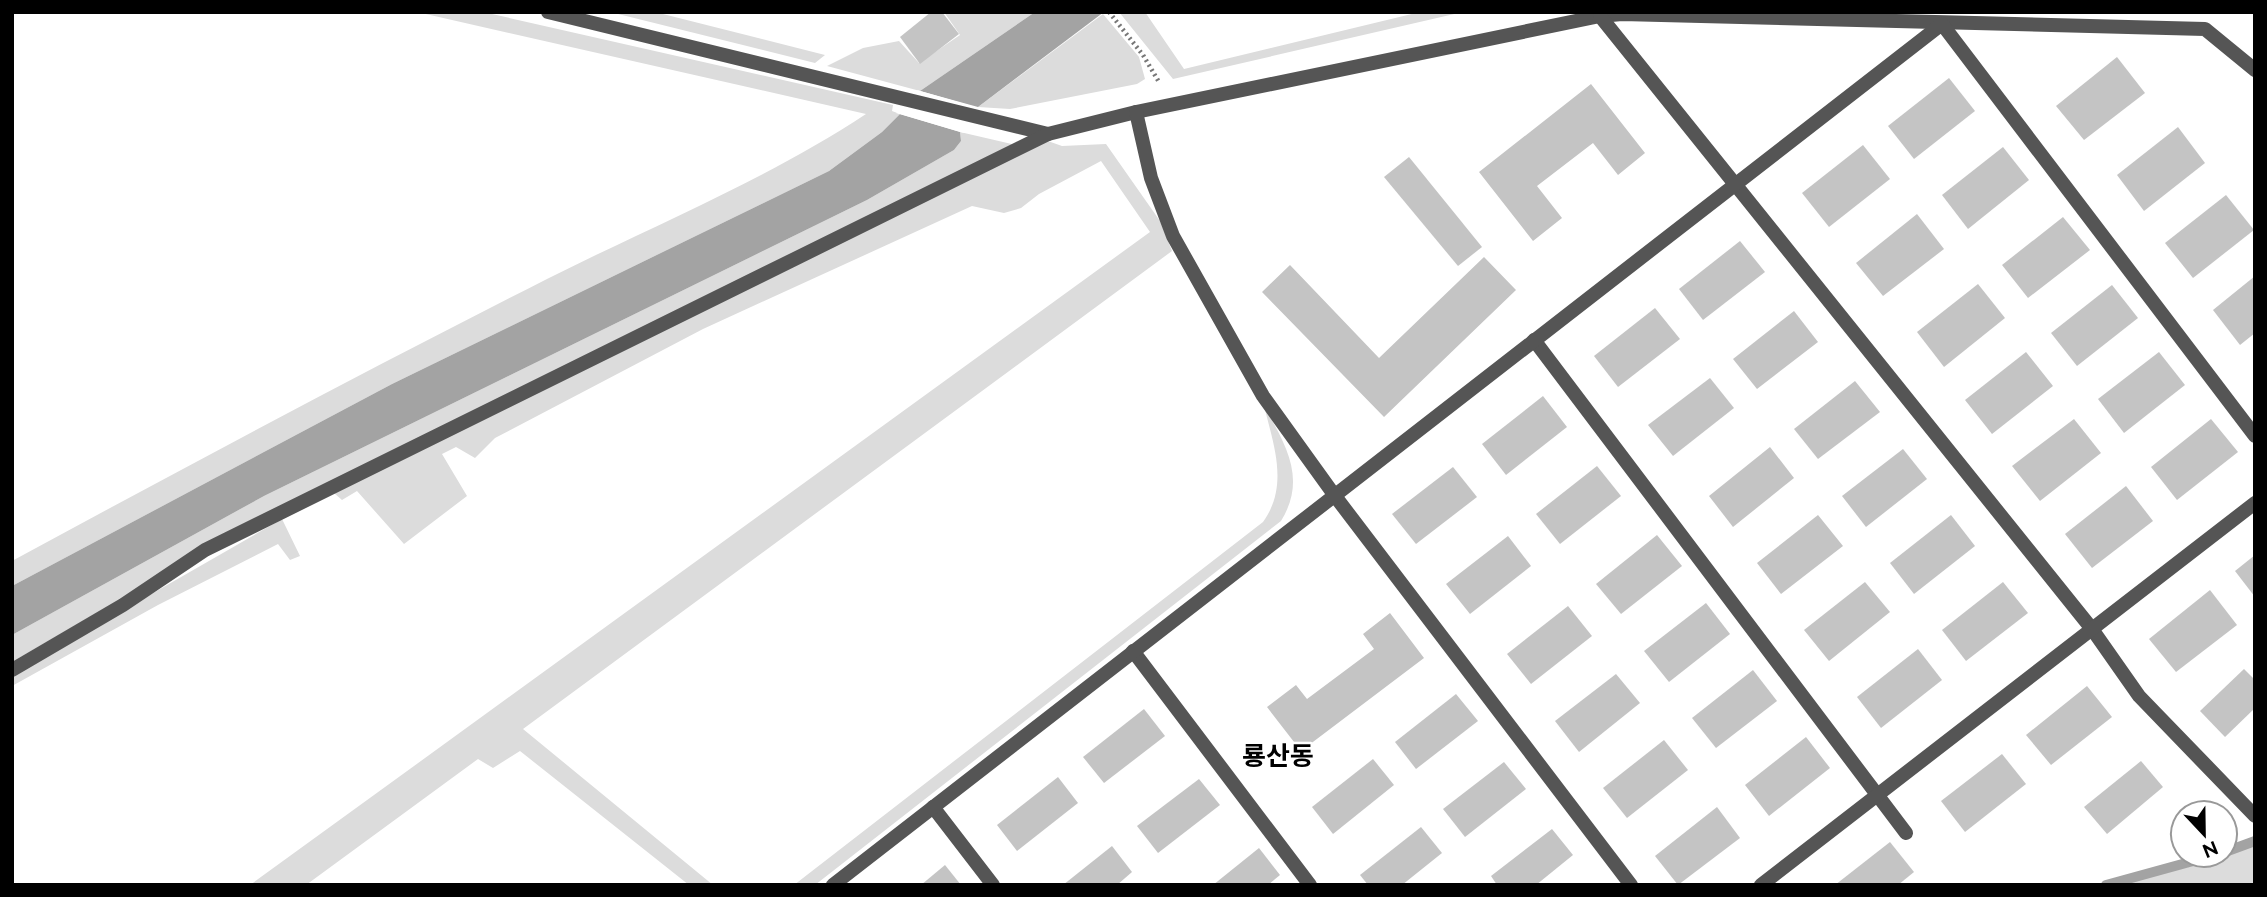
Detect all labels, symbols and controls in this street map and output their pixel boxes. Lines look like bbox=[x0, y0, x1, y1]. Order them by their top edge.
district label: 룡산동 bbox=[1242, 741, 1314, 771]
north arrow bbox=[2169, 799, 2239, 869]
text: N bbox=[2200, 837, 2221, 863]

